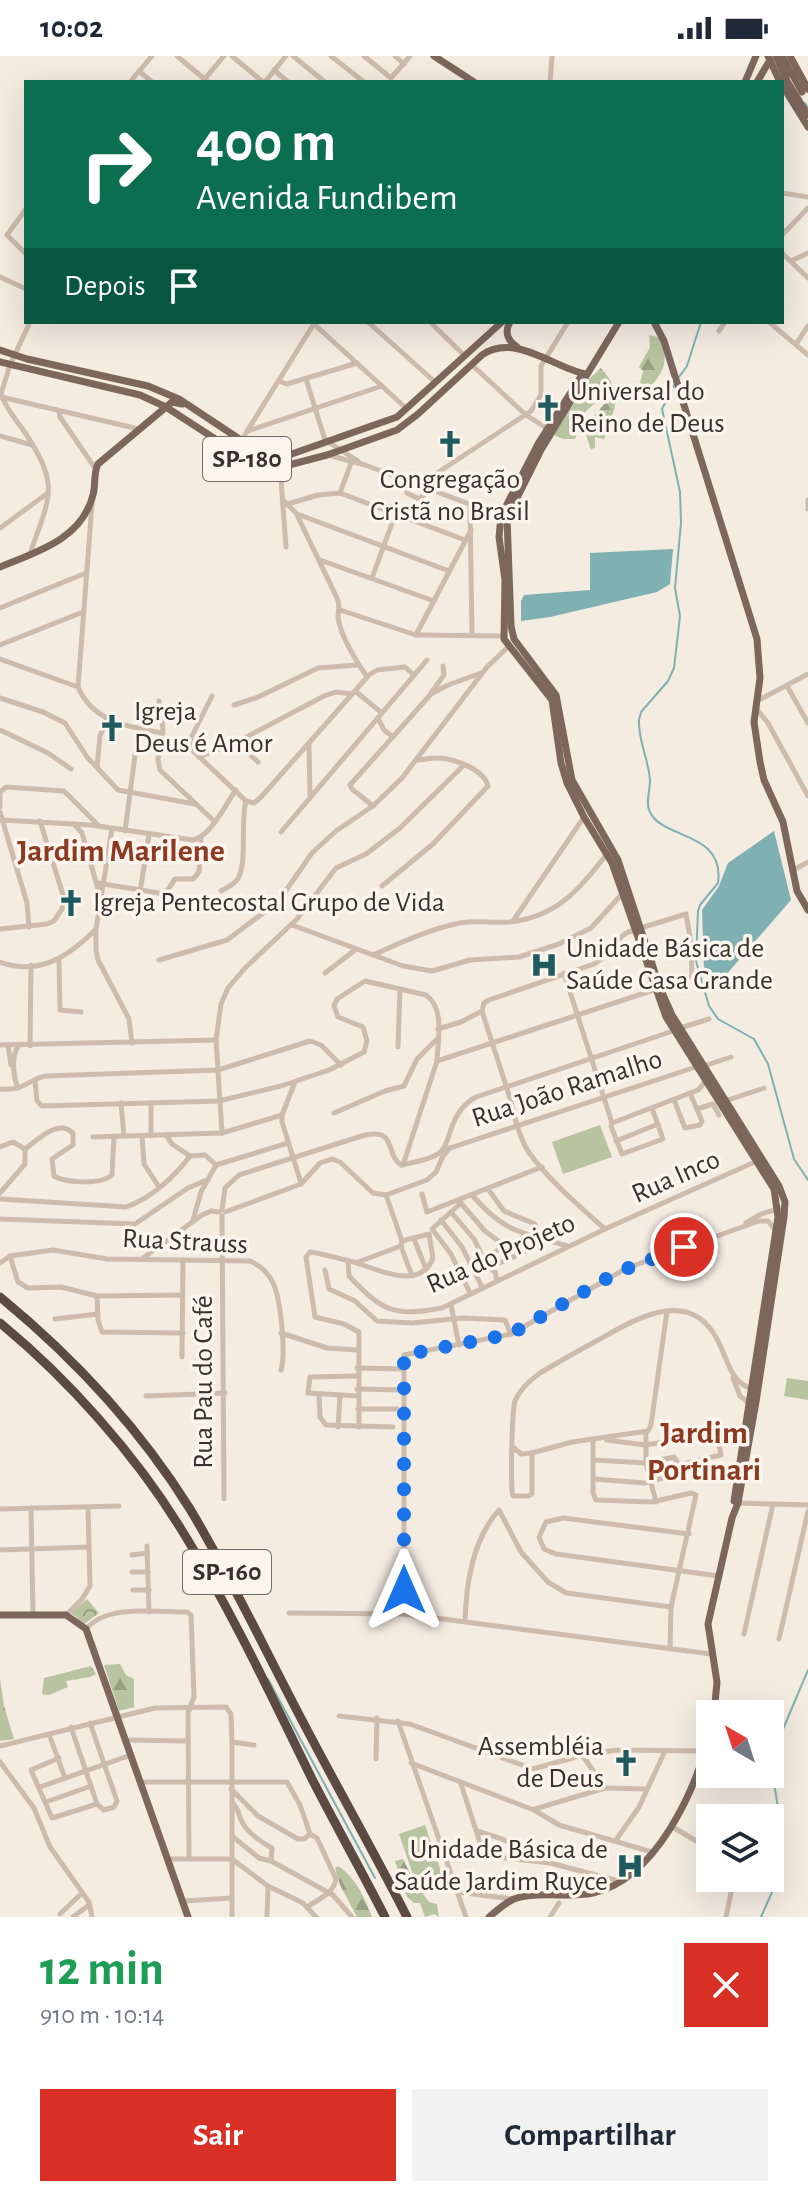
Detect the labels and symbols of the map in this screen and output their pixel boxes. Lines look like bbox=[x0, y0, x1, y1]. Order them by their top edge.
place label: Universal do Reino de Deus bbox=[570, 378, 725, 438]
church icon: Universal do Reino de Deus bbox=[533, 393, 563, 423]
church icon: Congregação Cristã no Brasil bbox=[435, 429, 465, 459]
road number: SP-180 bbox=[203, 437, 291, 481]
place label: Congregação Cristã no Brasil bbox=[370, 466, 530, 526]
place label: Igreja Deus é Amor bbox=[134, 698, 273, 758]
church icon: Igreja Deus é Amor bbox=[97, 713, 127, 743]
district label: Jardim Marilene bbox=[17, 835, 225, 867]
church icon: Igreja Pentecostal Grupo de Vida bbox=[56, 888, 86, 918]
place label: Igreja Pentecostal Grupo de Vida bbox=[93, 889, 445, 917]
place label: Unidade Básica de Saúde Casa Grande bbox=[566, 935, 773, 995]
hospital icon: Unidade Básica de Saúde Casa Grande bbox=[529, 950, 559, 980]
street label: Rua João Ramalho bbox=[468, 1045, 666, 1133]
street label: Rua Inco bbox=[628, 1145, 724, 1209]
street label: Rua do Projeto bbox=[423, 1209, 579, 1299]
pin bbox=[650, 1213, 718, 1281]
street label: Rua Strauss bbox=[122, 1225, 248, 1259]
street label: Rua Pau do Café bbox=[190, 1295, 218, 1469]
district label: Jardim Portinari bbox=[647, 1417, 761, 1486]
position arrow bbox=[362, 1548, 446, 1632]
road number: SP-160 bbox=[183, 1550, 271, 1594]
north arrow bbox=[696, 1700, 784, 1788]
place label: Assembléia de Deus bbox=[478, 1733, 604, 1793]
church icon: Assembléia de Deus bbox=[611, 1748, 641, 1778]
place label: Unidade Básica de Saúde Jardim Ruyce bbox=[394, 1836, 608, 1896]
hospital icon: Unidade Básica de Saúde Jardim Ruyce bbox=[615, 1851, 645, 1881]

